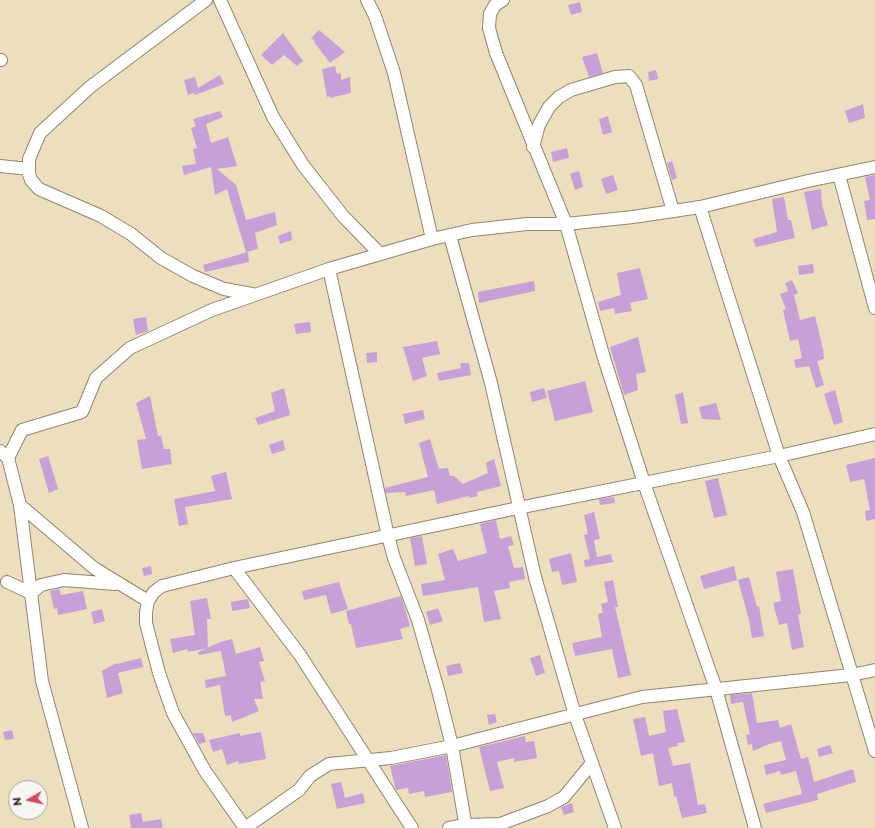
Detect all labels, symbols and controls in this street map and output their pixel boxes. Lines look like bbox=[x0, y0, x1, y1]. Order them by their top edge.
north arrow bbox=[8, 780, 48, 820]
text: N bbox=[8, 796, 26, 807]

